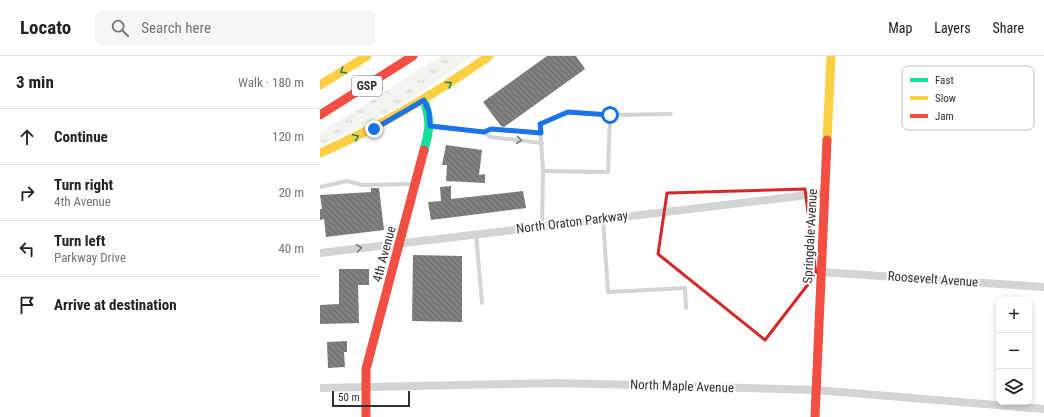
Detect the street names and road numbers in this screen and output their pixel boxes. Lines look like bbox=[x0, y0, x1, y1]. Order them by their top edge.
road number: GSP bbox=[352, 76, 382, 96]
street label: Springdale Avenue bbox=[800, 188, 820, 284]
street label: North Oraton Parkway bbox=[515, 208, 629, 236]
street label: 4th Avenue bbox=[369, 225, 399, 283]
street label: Roosevelt Avenue bbox=[887, 268, 979, 290]
street label: North Maple Avenue bbox=[630, 377, 734, 395]

